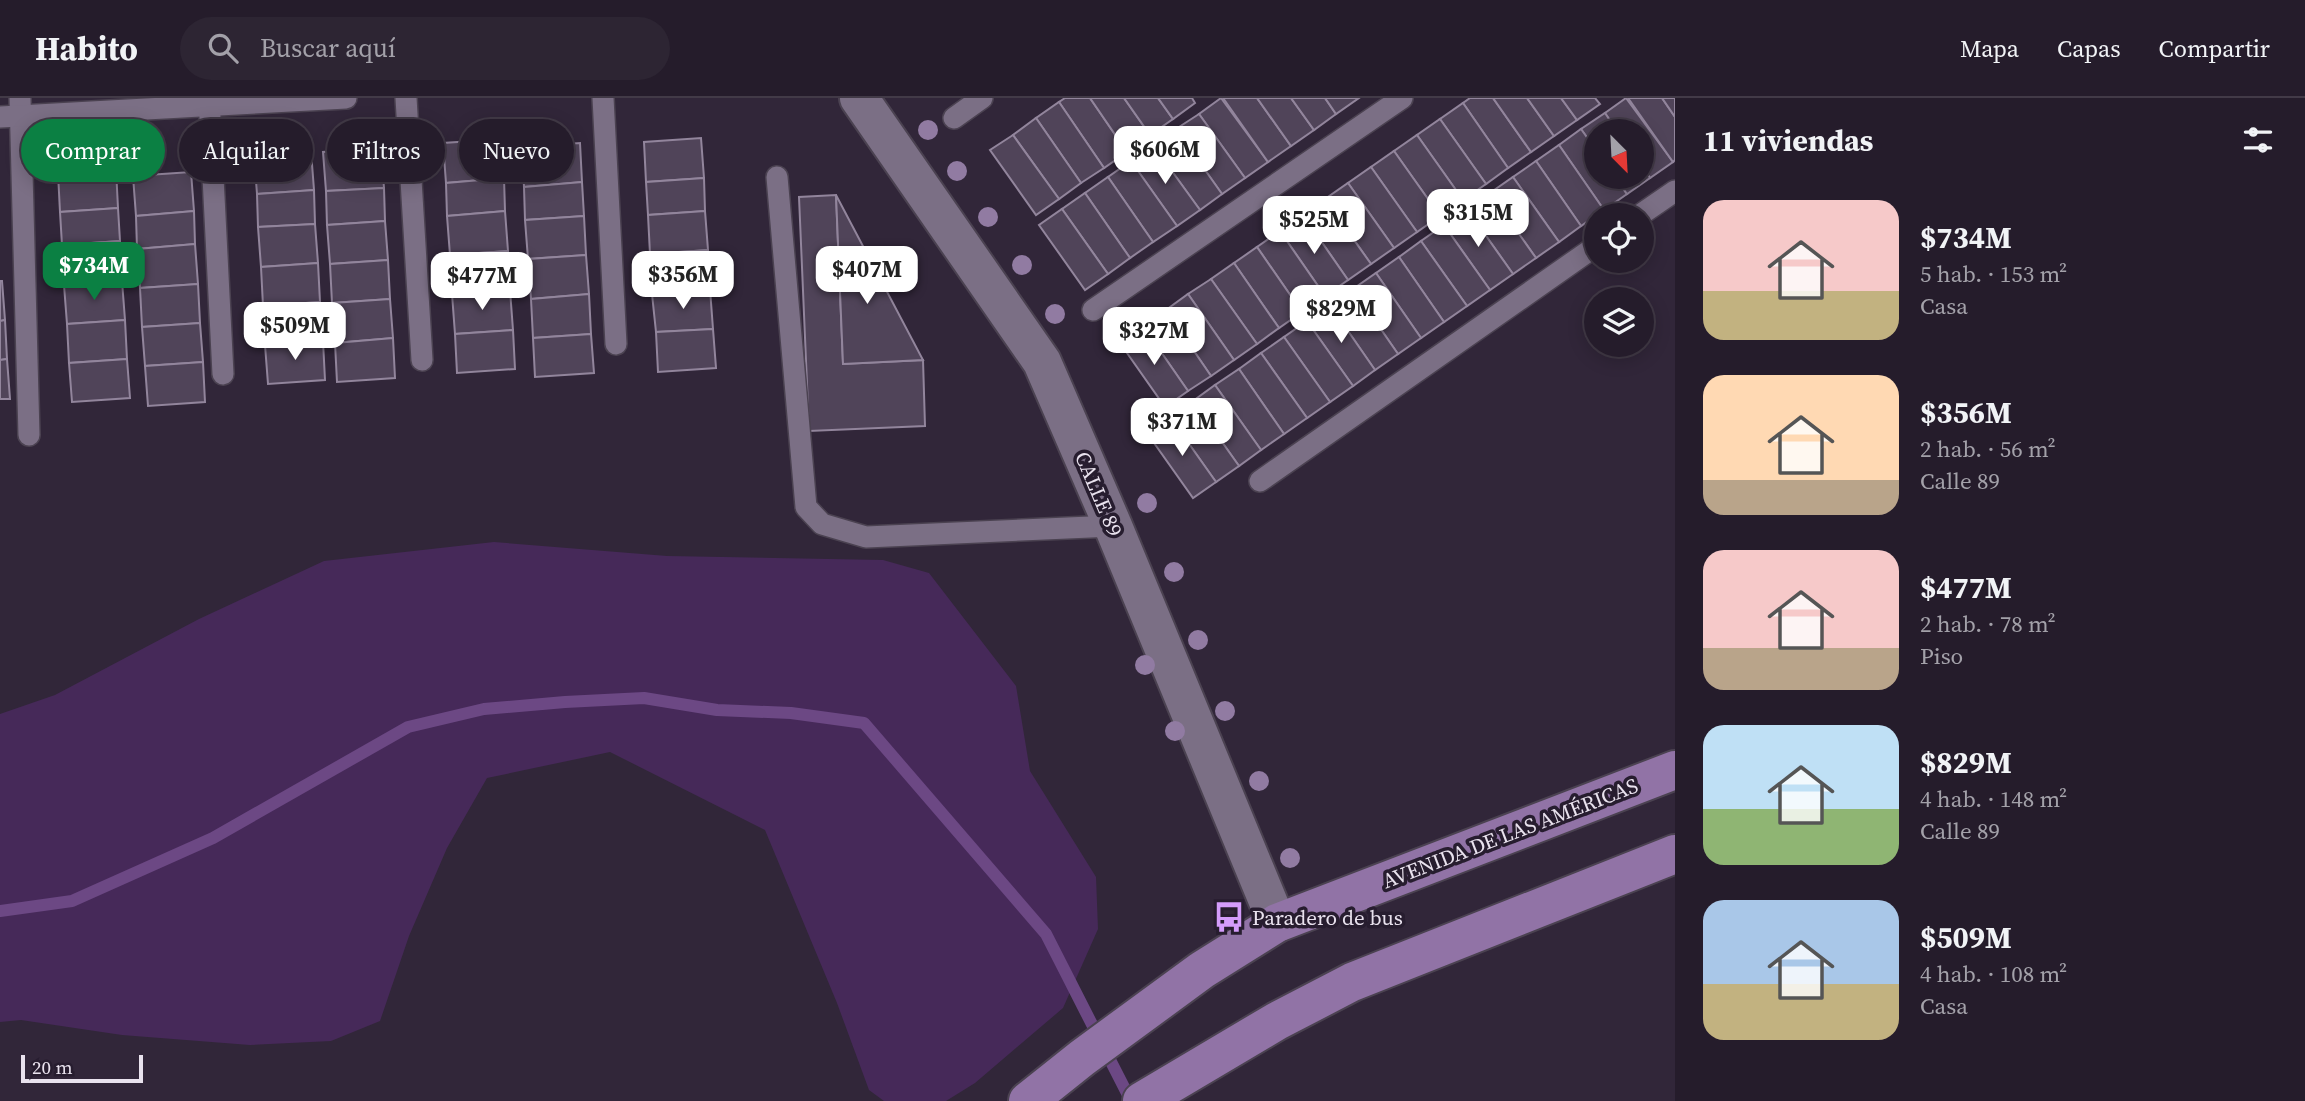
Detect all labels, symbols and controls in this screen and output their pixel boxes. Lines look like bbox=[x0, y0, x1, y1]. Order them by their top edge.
search box bbox=[180, 17, 670, 80]
text: Habito bbox=[35, 26, 138, 71]
icon: search bbox=[204, 29, 242, 67]
text: Buscar aquí bbox=[260, 30, 396, 66]
text: Mapa bbox=[1960, 32, 2019, 65]
text: Capas bbox=[2057, 32, 2121, 65]
text: Compartir bbox=[2159, 32, 2270, 65]
chip: Comprar bbox=[21, 119, 165, 182]
chip: Alquilar bbox=[179, 119, 313, 182]
chip: Filtros bbox=[327, 119, 445, 182]
chip: Nuevo bbox=[459, 119, 574, 182]
north arrow bbox=[1584, 119, 1654, 189]
map controls bbox=[1584, 119, 1654, 357]
text: 11 viviendas bbox=[1703, 120, 1874, 161]
icon: filters bbox=[2239, 121, 2277, 159]
pin: $606M bbox=[1116, 126, 1214, 186]
text: $606M bbox=[1130, 133, 1200, 165]
pin: $315M bbox=[1429, 190, 1527, 249]
text: $315M bbox=[1443, 196, 1513, 228]
pin: $525M bbox=[1265, 197, 1363, 256]
text: $525M bbox=[1279, 203, 1349, 235]
button: locate bbox=[1584, 203, 1654, 273]
text: $734M bbox=[1920, 217, 2012, 258]
icon: home bbox=[1759, 228, 1843, 312]
pin: $734M bbox=[45, 242, 143, 302]
pin: $407M bbox=[818, 246, 916, 306]
text: $734M bbox=[59, 249, 129, 281]
pin: $477M bbox=[433, 252, 531, 312]
pin: $356M bbox=[634, 252, 732, 311]
text: $407M bbox=[832, 253, 902, 285]
text: $356M bbox=[648, 258, 718, 290]
text: 5 hab. · 153 m² bbox=[1920, 258, 2067, 290]
text: $477M bbox=[447, 259, 517, 291]
pin: $829M bbox=[1292, 286, 1390, 345]
button: layers bbox=[1584, 287, 1654, 357]
text: Casa bbox=[1920, 290, 1968, 322]
text: $829M bbox=[1306, 292, 1376, 324]
pin: $509M bbox=[246, 302, 344, 362]
pin: $327M bbox=[1105, 308, 1203, 367]
text: $509M bbox=[260, 309, 330, 341]
text: $327M bbox=[1119, 314, 1189, 346]
text: $356M bbox=[1920, 392, 2012, 433]
pin: $371M bbox=[1133, 398, 1231, 458]
icon: home bbox=[1759, 403, 1843, 487]
text: $371M bbox=[1147, 405, 1217, 437]
text: 2 hab. · 56 m² bbox=[1920, 433, 2056, 465]
street label: CALLE 89 bbox=[1068, 447, 1130, 541]
text: Calle 89 bbox=[1920, 465, 2000, 497]
text: $477M bbox=[1920, 567, 2012, 608]
icon: home bbox=[1759, 578, 1843, 662]
text: 2 hab. · 78 m² bbox=[1920, 608, 2056, 640]
text: Piso bbox=[1920, 640, 1963, 672]
text: $829M bbox=[1920, 742, 2012, 783]
icon: home bbox=[1759, 753, 1843, 837]
street label: AVENIDA DE LAS AMÉRICAS bbox=[1378, 771, 1642, 895]
text: 4 hab. · 148 m² bbox=[1920, 783, 2067, 815]
text: Calle 89 bbox=[1920, 815, 2000, 847]
bus stop icon: Paradero de bus bbox=[1212, 900, 1246, 934]
place label: Paradero de bus bbox=[1252, 903, 1403, 932]
text: $509M bbox=[1920, 917, 2012, 958]
icon: home bbox=[1759, 928, 1843, 1012]
text: 4 hab. · 108 m² bbox=[1920, 958, 2067, 990]
text: Casa bbox=[1920, 990, 1968, 1022]
scale bar bbox=[21, 1052, 144, 1084]
text: 20 m bbox=[32, 1054, 73, 1080]

